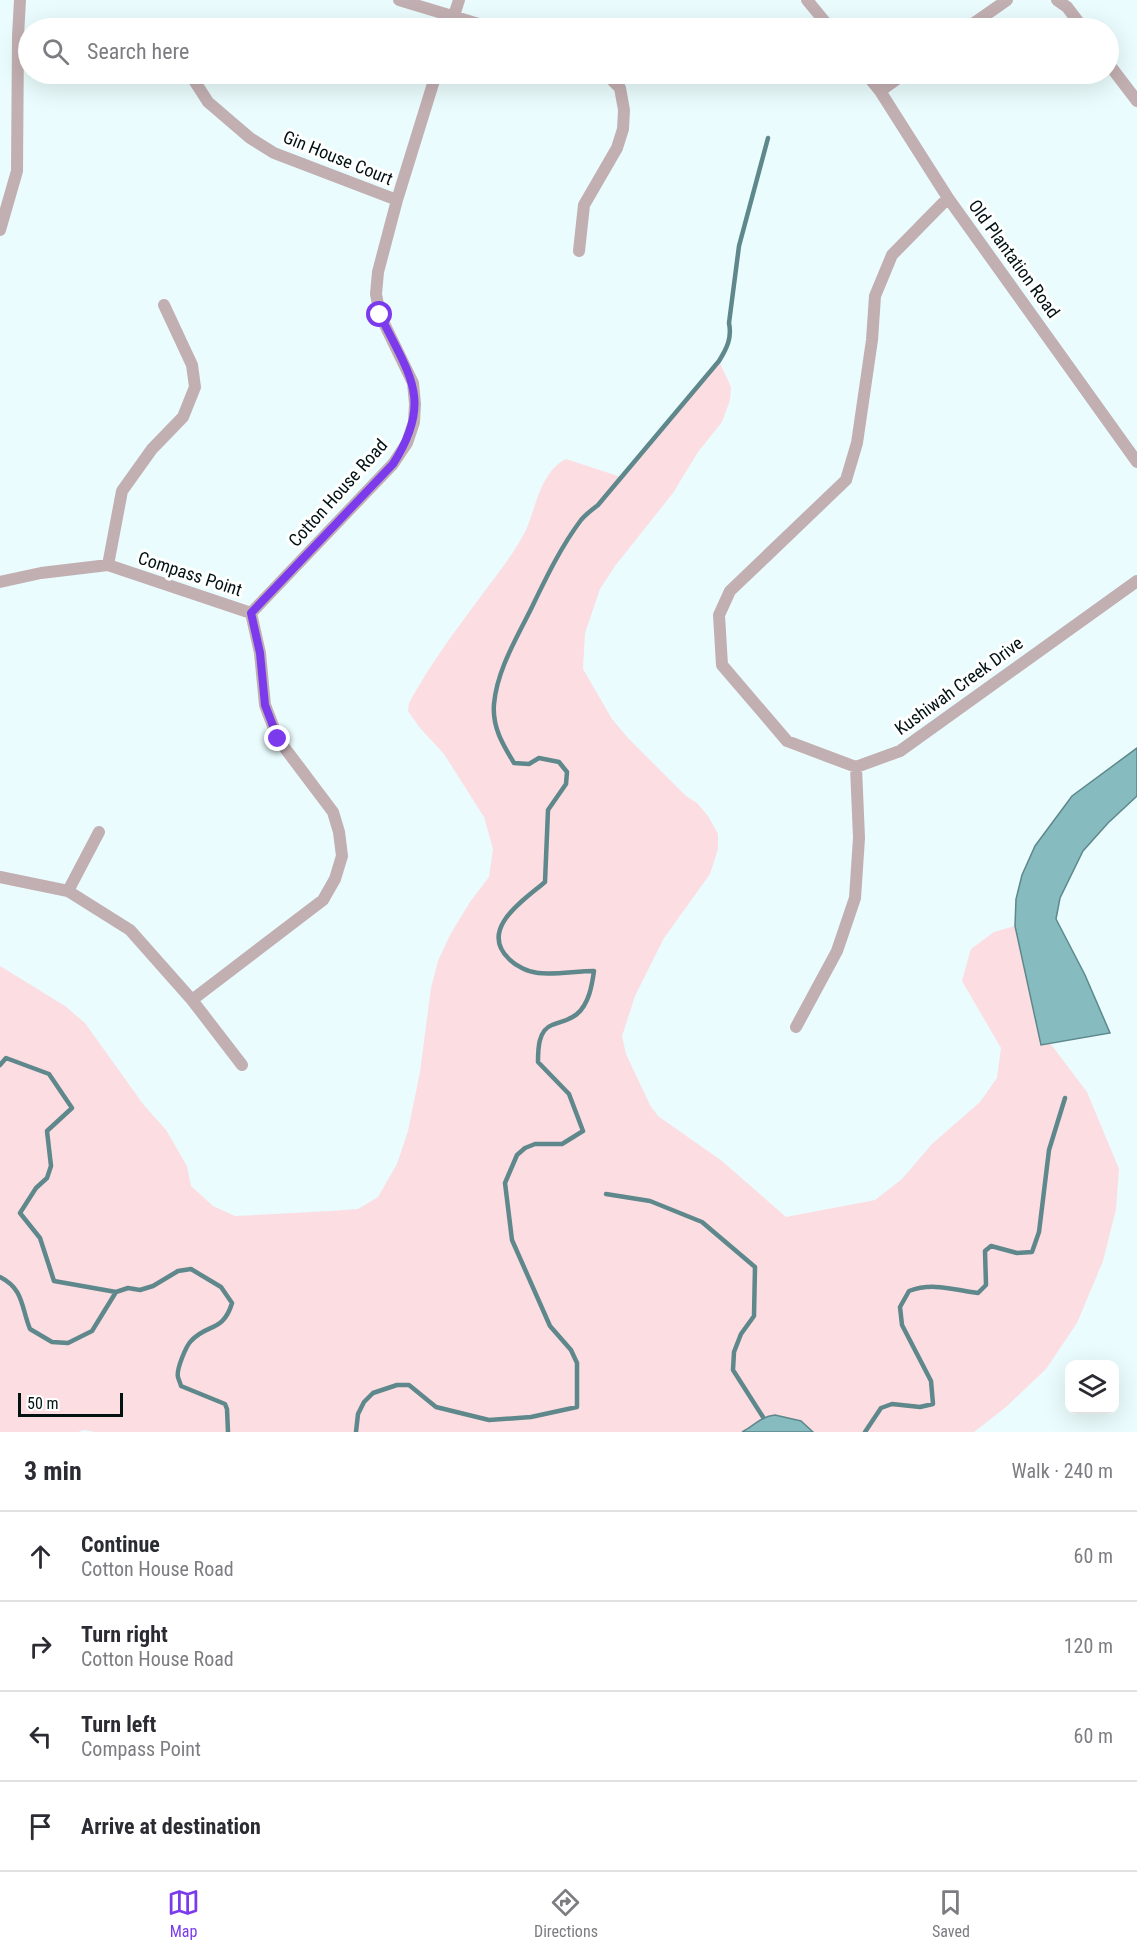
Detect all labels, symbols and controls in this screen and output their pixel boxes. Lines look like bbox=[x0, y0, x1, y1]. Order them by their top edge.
search box bbox=[18, 18, 1119, 84]
icon: search bbox=[39, 35, 72, 68]
text: Search here bbox=[87, 39, 189, 64]
street label: Gin House Court bbox=[280, 126, 396, 189]
street label: Old Plantation Road bbox=[965, 196, 1064, 322]
route start bbox=[366, 301, 392, 327]
street label: Cotton House Road bbox=[284, 435, 391, 551]
street label: Compass Point bbox=[136, 547, 245, 600]
street label: Kushiwah Creek Drive bbox=[891, 632, 1027, 739]
route end bbox=[264, 725, 290, 751]
map controls bbox=[1065, 1360, 1119, 1414]
button: layers bbox=[1065, 1360, 1119, 1414]
scale bar bbox=[18, 1390, 123, 1418]
text: 50 m bbox=[27, 1394, 59, 1413]
text: 3 min bbox=[24, 1456, 82, 1486]
text: Walk · 240 m bbox=[1012, 1459, 1113, 1483]
text: Continue bbox=[81, 1532, 160, 1557]
icon: ahead bbox=[24, 1540, 57, 1573]
text: 60 m bbox=[1074, 1544, 1113, 1568]
text: Cotton House Road bbox=[81, 1557, 234, 1581]
text: Turn right bbox=[81, 1622, 168, 1647]
icon: right bbox=[24, 1630, 57, 1663]
text: 120 m bbox=[1064, 1634, 1113, 1658]
text: Cotton House Road bbox=[81, 1647, 234, 1671]
text: Turn left bbox=[81, 1712, 156, 1737]
icon: left bbox=[24, 1720, 57, 1753]
text: 60 m bbox=[1074, 1724, 1113, 1748]
text: Compass Point bbox=[81, 1737, 201, 1761]
icon: arrive bbox=[24, 1810, 57, 1843]
text: Arrive at destination bbox=[81, 1814, 261, 1839]
tab: Map bbox=[167, 1886, 200, 1941]
tab: Directions bbox=[534, 1886, 598, 1941]
tab: Saved bbox=[932, 1886, 970, 1941]

